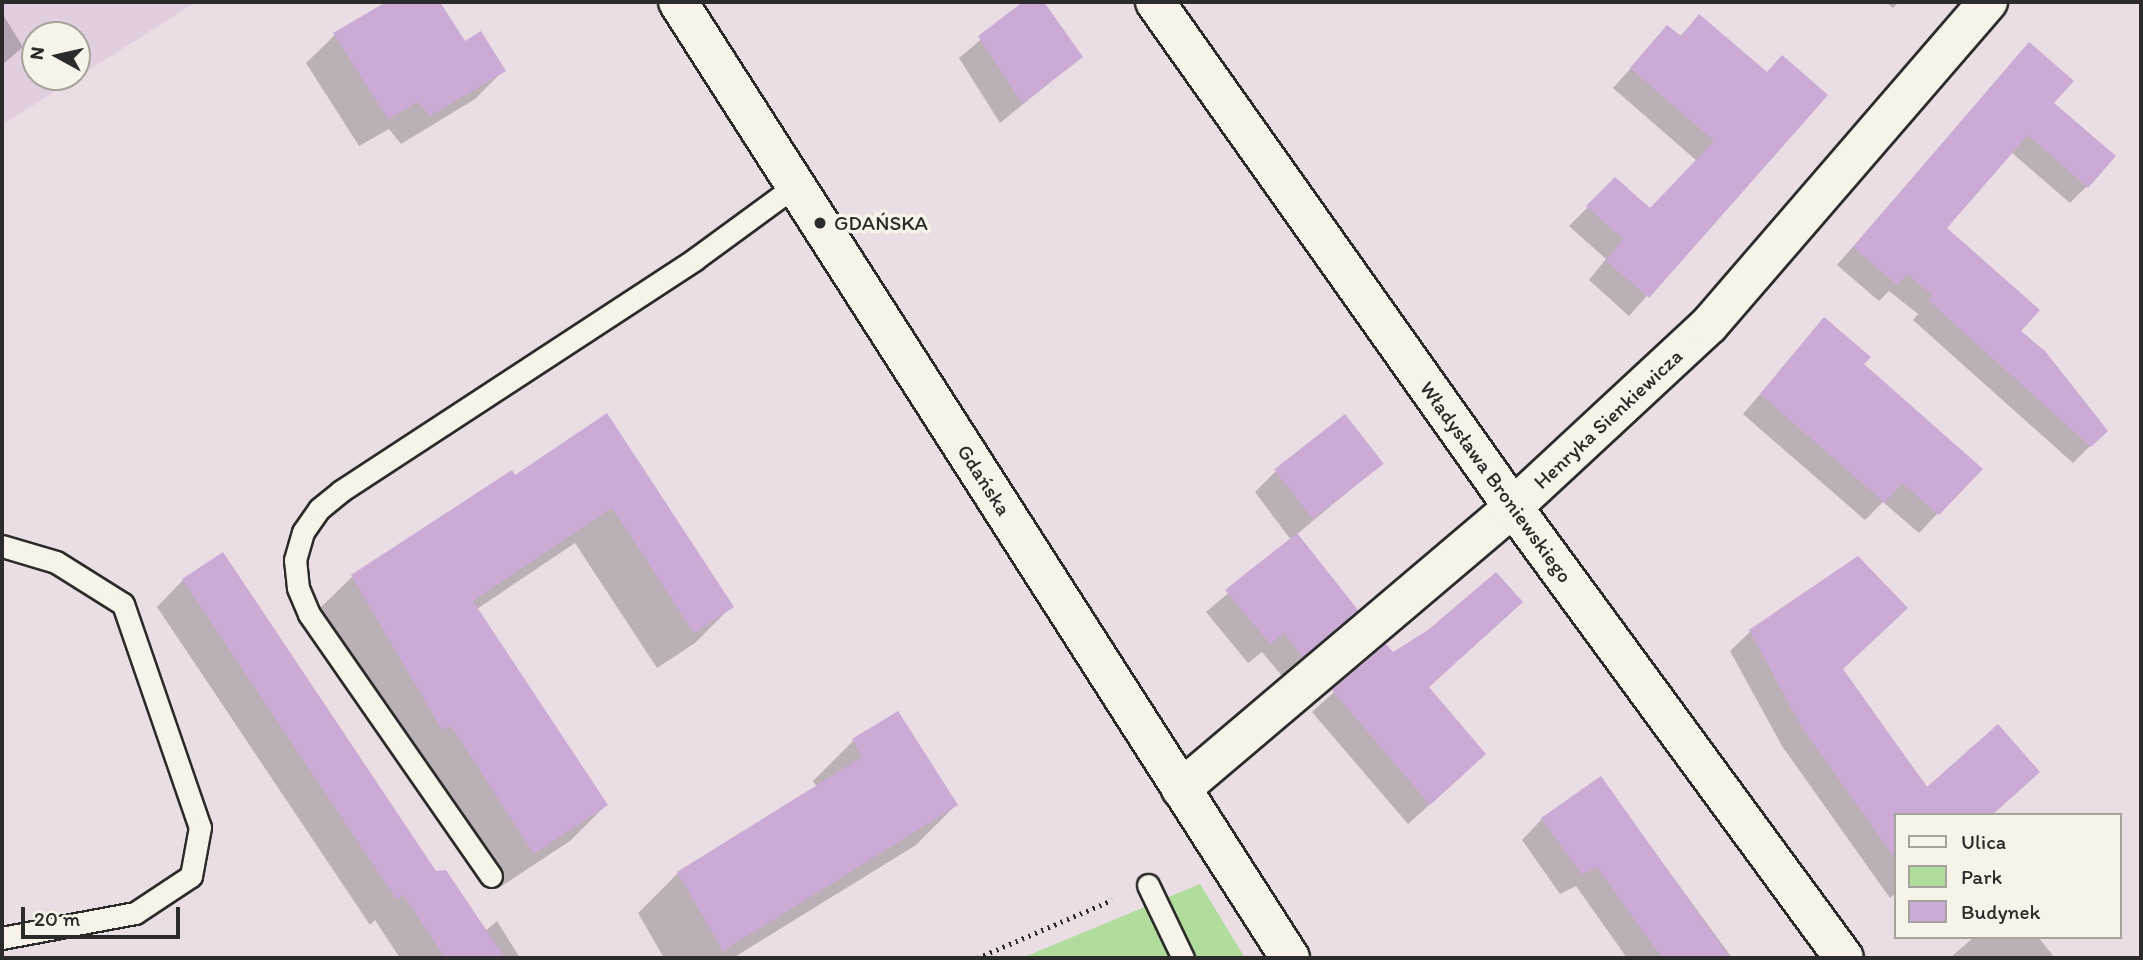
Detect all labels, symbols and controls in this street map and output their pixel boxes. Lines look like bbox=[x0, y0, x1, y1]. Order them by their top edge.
north arrow bbox=[21, 21, 91, 91]
text: N bbox=[24, 45, 49, 61]
place label: GDAŃSKA bbox=[834, 210, 928, 236]
marker: GDAŃSKA bbox=[812, 215, 828, 231]
street label: Henryka Sienkiewicza bbox=[1528, 343, 1688, 495]
street label: Władysława Broniewskiego bbox=[1415, 376, 1577, 588]
street label: Gdańska bbox=[952, 440, 1016, 520]
legend bbox=[1895, 813, 2122, 939]
text: Ulica bbox=[1961, 829, 2006, 854]
text: Park bbox=[1961, 864, 2002, 889]
scale bar bbox=[24, 894, 184, 938]
text: Budynek bbox=[1961, 899, 2040, 924]
text: 20 m bbox=[34, 906, 80, 931]

